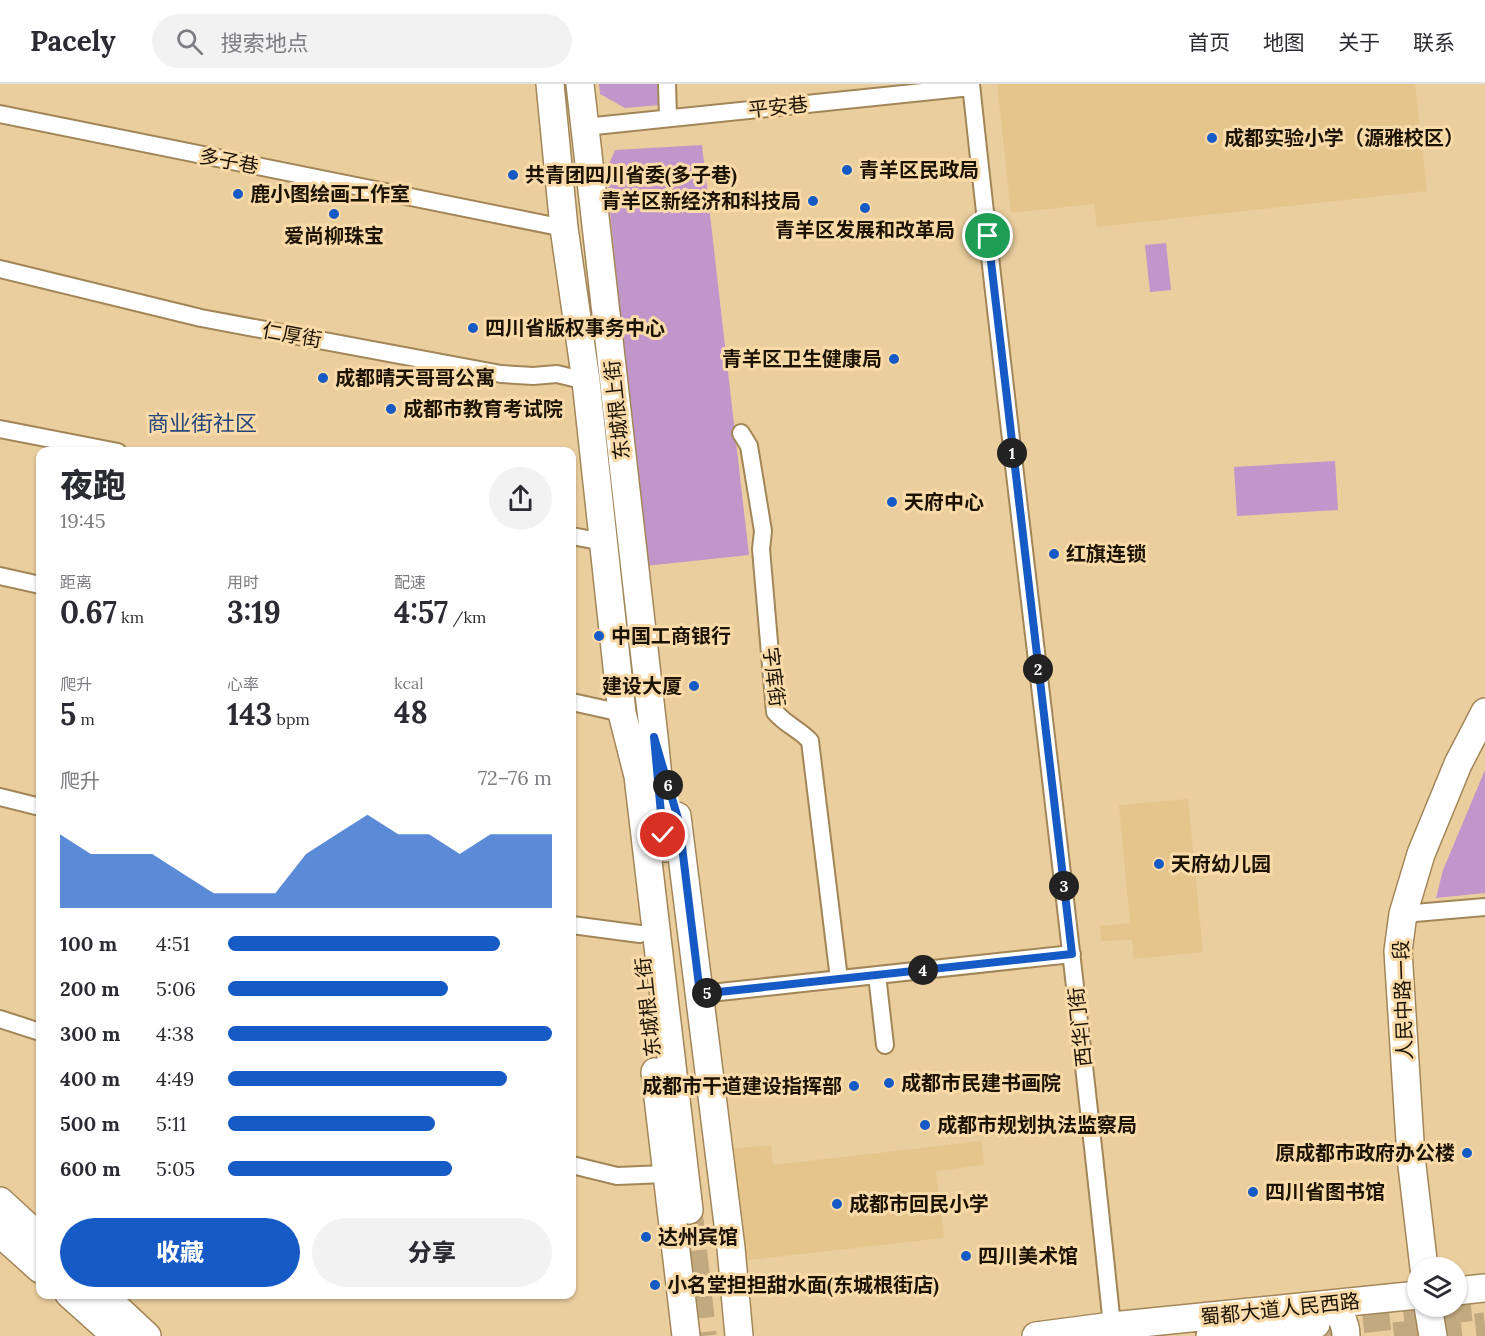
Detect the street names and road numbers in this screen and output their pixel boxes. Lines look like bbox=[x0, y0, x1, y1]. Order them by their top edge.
street label: 平安巷 bbox=[747, 91, 809, 122]
street label: 多子巷 bbox=[197, 143, 261, 179]
street label: 仁厚街 bbox=[260, 317, 324, 352]
street label: 东城根上街 bbox=[599, 359, 634, 461]
street label: 字库街 bbox=[758, 646, 791, 708]
street label: 人民中路一段 bbox=[1388, 940, 1417, 1060]
street label: 东城根上街 bbox=[630, 956, 665, 1058]
street label: 西华门街 bbox=[1063, 986, 1096, 1068]
street label: 蜀都大道人民西路 bbox=[1199, 1288, 1361, 1329]

